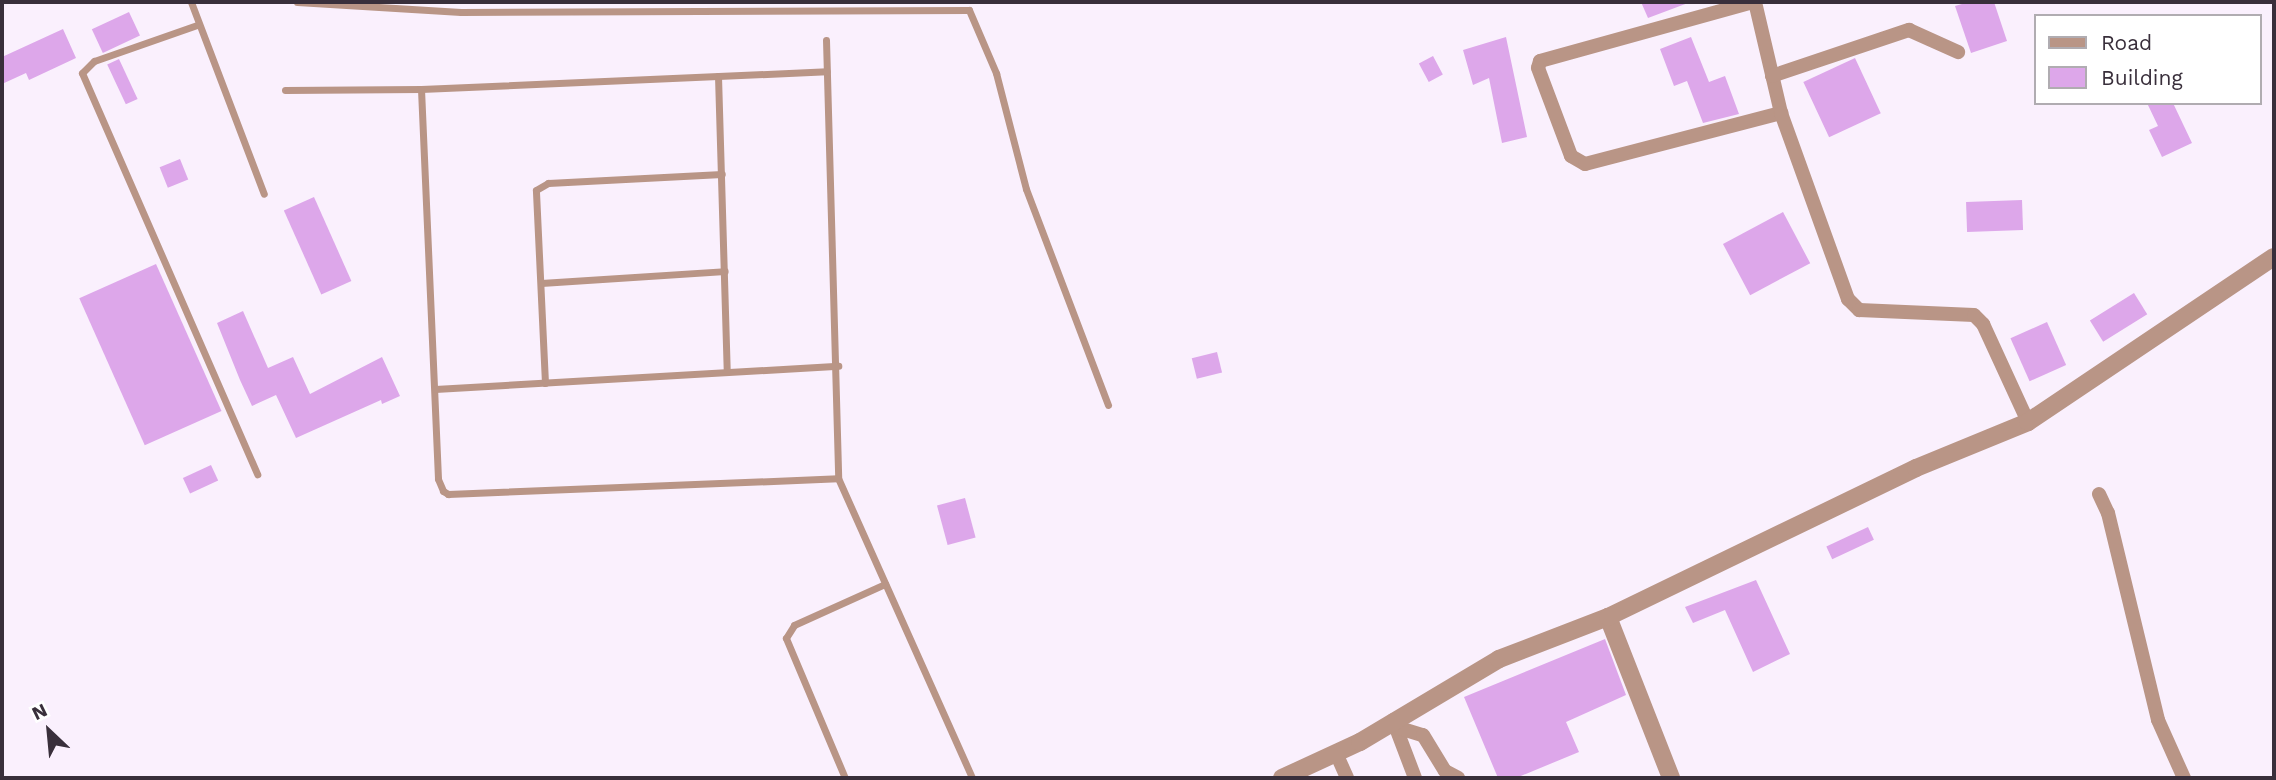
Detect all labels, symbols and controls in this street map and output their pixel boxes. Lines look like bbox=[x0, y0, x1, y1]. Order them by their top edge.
legend bbox=[2035, 14, 2262, 105]
text: Road bbox=[2101, 30, 2152, 55]
text: Building bbox=[2101, 65, 2183, 90]
north arrow bbox=[14, 696, 84, 766]
text: N bbox=[28, 698, 51, 725]

